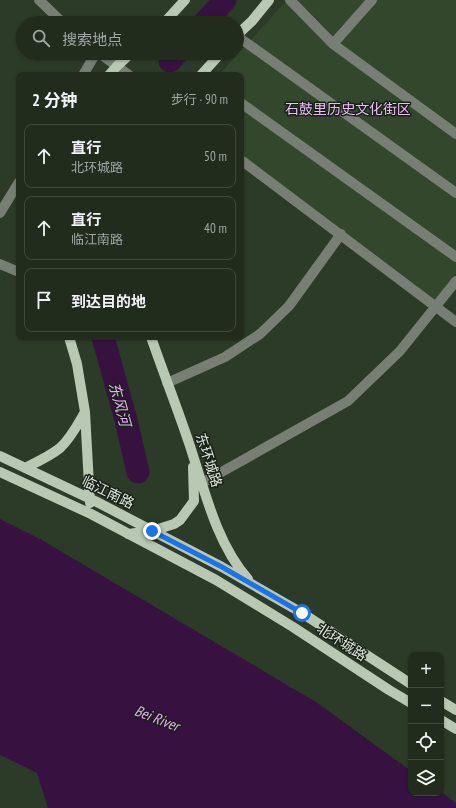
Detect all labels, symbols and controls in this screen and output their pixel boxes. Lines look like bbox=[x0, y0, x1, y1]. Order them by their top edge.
search box bbox=[16, 16, 244, 60]
icon: search bbox=[30, 27, 52, 49]
text: 搜索地点 bbox=[62, 30, 122, 49]
text: 2 分钟 bbox=[32, 89, 78, 111]
text: 步行 · 90 m bbox=[171, 91, 228, 108]
park label: 石鼓里历史文化街区 bbox=[285, 100, 411, 118]
text: 直行 bbox=[71, 138, 101, 157]
icon: ahead bbox=[33, 145, 55, 167]
text: 50 m bbox=[204, 148, 227, 165]
text: 北环城路 bbox=[71, 159, 123, 176]
text: 直行 bbox=[71, 210, 101, 229]
icon: ahead bbox=[33, 217, 55, 239]
text: 40 m bbox=[204, 220, 227, 237]
text: 临江南路 bbox=[71, 231, 123, 248]
icon: arrive bbox=[33, 289, 55, 311]
text: 到达目的地 bbox=[71, 292, 146, 311]
water label: 东风河 bbox=[105, 380, 136, 431]
street label: 东环城路 bbox=[192, 431, 226, 489]
street label: 临江南路 bbox=[79, 472, 137, 512]
route end bbox=[143, 522, 161, 540]
route start bbox=[293, 604, 311, 622]
street label: 北环城路 bbox=[314, 619, 370, 665]
map controls bbox=[408, 652, 444, 796]
button: + bbox=[408, 652, 444, 688]
button: − bbox=[408, 688, 444, 724]
water label: Bei River bbox=[132, 701, 184, 736]
button: locate bbox=[408, 724, 444, 760]
button: layers bbox=[408, 760, 444, 796]

